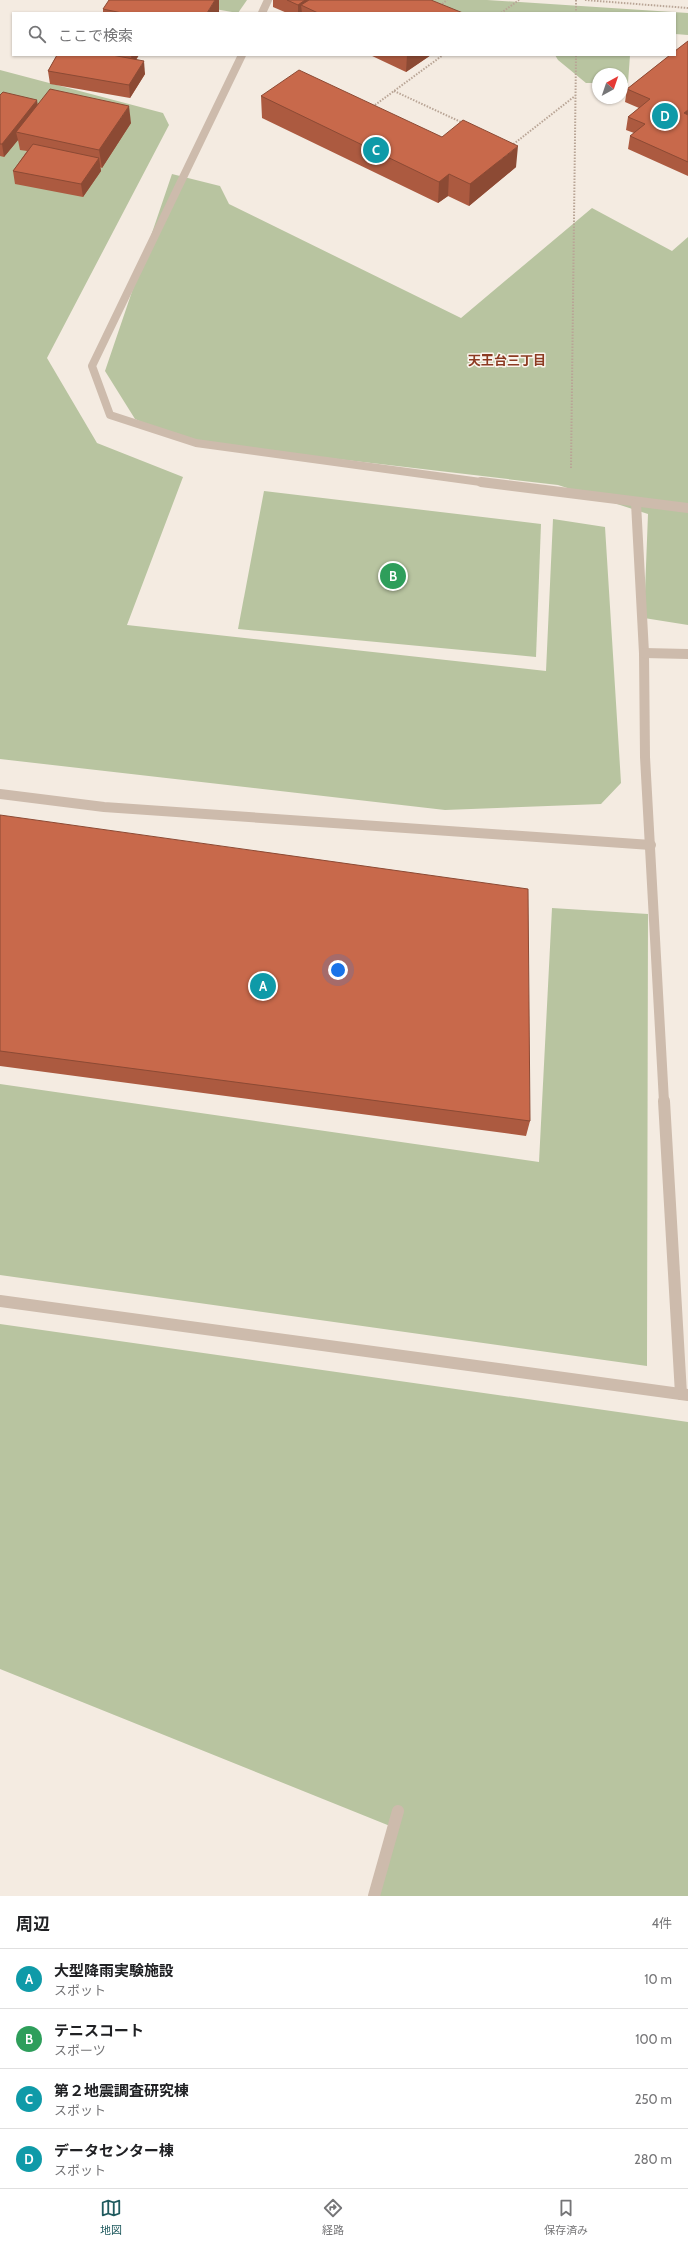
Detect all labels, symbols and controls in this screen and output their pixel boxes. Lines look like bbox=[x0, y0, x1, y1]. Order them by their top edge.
search box bbox=[12, 12, 676, 56]
icon: search bbox=[26, 23, 48, 45]
text: ここで検索 bbox=[58, 27, 133, 45]
north arrow bbox=[592, 68, 628, 104]
pin: D bbox=[652, 101, 678, 131]
pin: C bbox=[363, 135, 389, 165]
district label: 天王台三丁目 bbox=[468, 352, 546, 368]
pin: B bbox=[380, 561, 406, 591]
your location bbox=[328, 960, 348, 980]
pin: A bbox=[250, 971, 276, 1001]
text: 周辺 bbox=[16, 1914, 50, 1934]
text: 4件 bbox=[651, 1915, 672, 1931]
text: 大型降雨実験施設 bbox=[54, 1962, 174, 1980]
text: A bbox=[25, 1971, 33, 1987]
text: 10 m bbox=[644, 1971, 672, 1987]
text: スポット bbox=[54, 1982, 106, 1998]
text: テニスコート bbox=[54, 2022, 144, 2040]
text: B bbox=[25, 2031, 33, 2047]
text: 100 m bbox=[635, 2031, 672, 2047]
text: スポーツ bbox=[54, 2042, 106, 2058]
text: 第２地震調査研究棟 bbox=[54, 2082, 189, 2100]
text: C bbox=[25, 2091, 33, 2107]
text: 250 m bbox=[635, 2091, 672, 2107]
text: スポット bbox=[54, 2102, 106, 2118]
text: データセンター棟 bbox=[54, 2142, 174, 2160]
text: D bbox=[24, 2151, 34, 2167]
text: 280 m bbox=[634, 2151, 672, 2167]
text: スポット bbox=[54, 2162, 106, 2178]
tab: 地図 bbox=[100, 2197, 122, 2237]
tab: 経路 bbox=[322, 2197, 344, 2237]
tab: 保存済み bbox=[544, 2197, 588, 2237]

